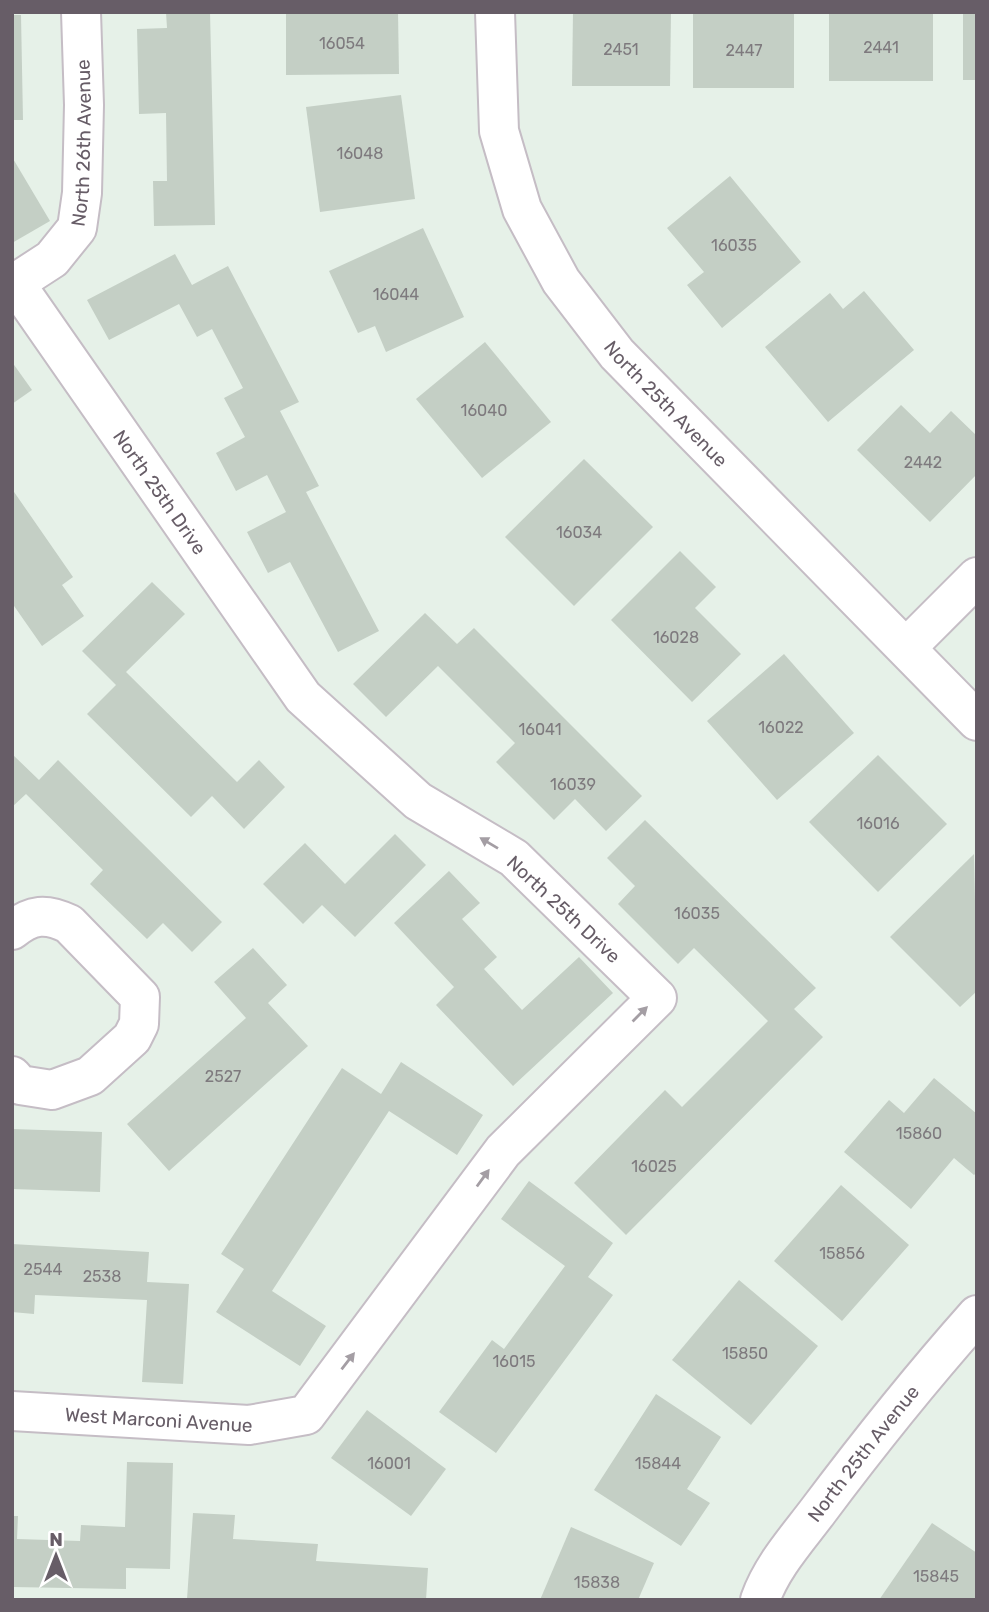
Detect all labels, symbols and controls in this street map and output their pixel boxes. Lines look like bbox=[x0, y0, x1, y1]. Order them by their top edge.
house number: 16054 bbox=[319, 34, 365, 53]
house number: 2441 bbox=[863, 38, 899, 57]
house number: 2451 bbox=[603, 40, 639, 59]
house number: 2447 bbox=[725, 41, 763, 60]
street label: North 26th Avenue bbox=[66, 59, 96, 228]
house number: 16048 bbox=[337, 144, 383, 163]
house number: 16035 bbox=[711, 236, 757, 255]
house number: 16044 bbox=[373, 285, 419, 304]
street label: North 25th Avenue bbox=[599, 336, 732, 472]
house number: 16040 bbox=[461, 401, 507, 420]
street label: North 25th Drive bbox=[108, 426, 211, 559]
house number: 2442 bbox=[904, 453, 942, 472]
house number: 16034 bbox=[556, 523, 602, 542]
house number: 16028 bbox=[653, 628, 699, 647]
house number: 16022 bbox=[758, 718, 804, 737]
house number: 16041 bbox=[518, 720, 562, 739]
house number: 16039 bbox=[550, 775, 596, 794]
house number: 16016 bbox=[856, 814, 900, 833]
one-way arrow bbox=[479, 837, 498, 850]
street label: North 25th Drive bbox=[502, 851, 625, 968]
house number: 16035 bbox=[674, 904, 720, 923]
one-way arrow bbox=[632, 1006, 648, 1022]
house number: 2527 bbox=[205, 1067, 241, 1086]
house number: 15860 bbox=[896, 1124, 942, 1143]
house number: 16025 bbox=[631, 1157, 677, 1176]
one-way arrow bbox=[476, 1169, 490, 1187]
house number: 15856 bbox=[819, 1244, 865, 1263]
house number: 2544 bbox=[24, 1260, 62, 1279]
house number: 2538 bbox=[83, 1267, 121, 1286]
house number: 15850 bbox=[722, 1344, 768, 1363]
one-way arrow bbox=[340, 1352, 354, 1370]
house number: 16015 bbox=[492, 1352, 536, 1371]
street label: North 25th Avenue bbox=[803, 1381, 924, 1526]
street label: West Marconi Avenue bbox=[64, 1403, 253, 1437]
house number: 16001 bbox=[367, 1454, 411, 1473]
house number: 15844 bbox=[635, 1454, 681, 1473]
north arrow bbox=[21, 1521, 91, 1591]
text: N bbox=[49, 1528, 63, 1551]
house number: 15845 bbox=[913, 1567, 959, 1586]
house number: 15838 bbox=[574, 1573, 620, 1592]

